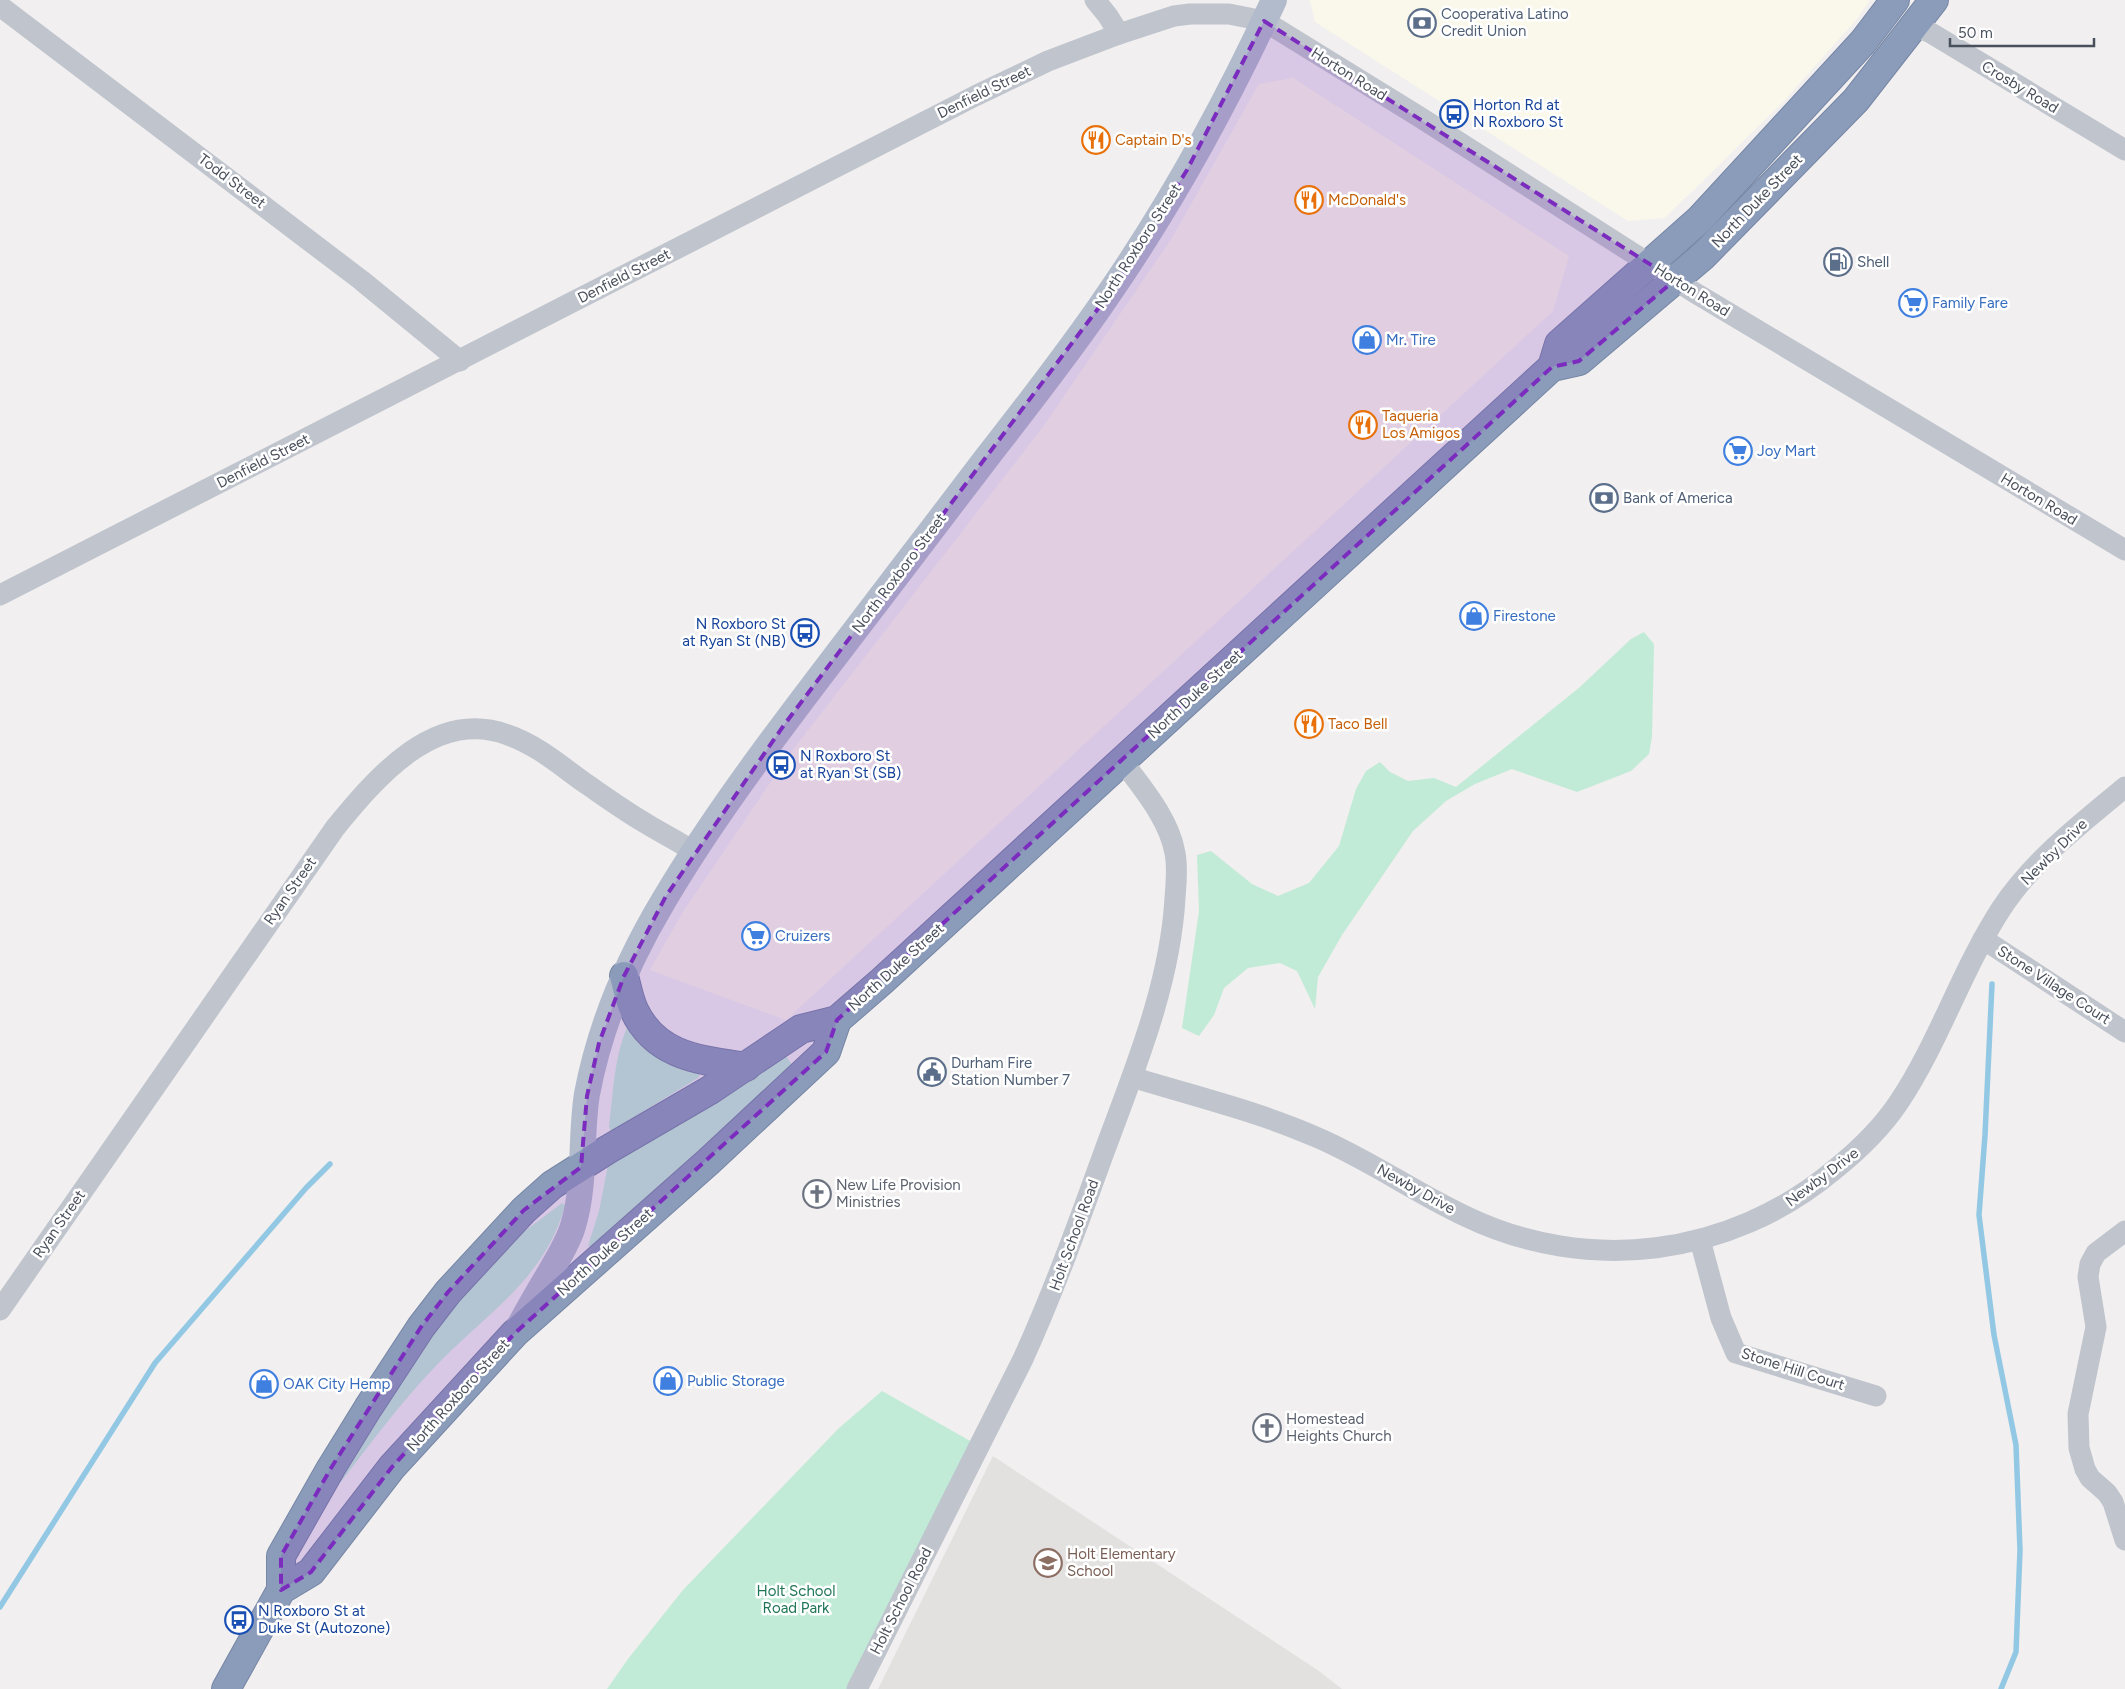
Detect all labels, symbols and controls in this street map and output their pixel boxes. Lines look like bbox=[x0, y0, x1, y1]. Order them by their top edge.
place label: Cooperativa Latino Credit Union bbox=[1441, 5, 1569, 40]
bank icon: Cooperativa Latino Credit Union bbox=[1407, 8, 1437, 38]
scale bar bbox=[1950, 15, 2094, 47]
text: 50 m bbox=[1958, 24, 1993, 42]
street label: Horton Road bbox=[1308, 44, 1390, 104]
street label: Crosby Road bbox=[1978, 57, 2062, 117]
street label: Denfield Street bbox=[934, 61, 1034, 122]
place label: Horton Rd at N Roxboro St bbox=[1473, 96, 1564, 131]
bus stop icon: Horton Rd at N Roxboro St bbox=[1439, 99, 1469, 129]
restaurant icon: Captain D's bbox=[1081, 125, 1111, 155]
place label: Captain D's bbox=[1115, 131, 1191, 149]
street label: Todd Street bbox=[195, 150, 269, 212]
street label: North Duke Street bbox=[1708, 150, 1806, 251]
street label: North Roxboro Street bbox=[1091, 180, 1185, 312]
restaurant icon: McDonald's bbox=[1294, 185, 1324, 215]
place label: McDonald's bbox=[1328, 191, 1406, 209]
street label: Denfield Street bbox=[575, 245, 674, 307]
fuel station icon: Shell bbox=[1823, 247, 1853, 277]
place label: Shell bbox=[1857, 253, 1889, 271]
street label: Horton Road bbox=[1651, 260, 1733, 320]
supermarket icon: Family Fare bbox=[1898, 288, 1928, 318]
place label: Family Fare bbox=[1932, 294, 2008, 312]
shop icon: Mr. Tire bbox=[1352, 325, 1382, 355]
place label: Mr. Tire bbox=[1386, 331, 1436, 349]
place label: Taqueria Los Amigos bbox=[1382, 407, 1460, 442]
restaurant icon: Taqueria Los Amigos bbox=[1348, 410, 1378, 440]
street label: Denfield Street bbox=[214, 430, 313, 492]
supermarket icon: Joy Mart bbox=[1723, 436, 1753, 466]
place label: Joy Mart bbox=[1757, 442, 1816, 460]
street label: Horton Road bbox=[1998, 469, 2080, 529]
bank icon: Bank of America bbox=[1589, 483, 1619, 513]
place label: Bank of America bbox=[1623, 489, 1733, 507]
street label: North Roxboro Street bbox=[848, 509, 950, 636]
shop icon: Firestone bbox=[1459, 601, 1489, 631]
place label: Firestone bbox=[1493, 607, 1556, 625]
place label: N Roxboro St at Ryan St (NB) bbox=[682, 615, 786, 650]
bus stop icon: N Roxboro St at Ryan St (NB) bbox=[790, 618, 820, 648]
street label: North Duke Street bbox=[1144, 645, 1246, 742]
restaurant icon: Taco Bell bbox=[1294, 709, 1324, 739]
place label: Taco Bell bbox=[1328, 715, 1387, 733]
place label: N Roxboro St at Ryan St (SB) bbox=[800, 747, 901, 782]
bus stop icon: N Roxboro St at Ryan St (SB) bbox=[766, 750, 796, 780]
street label: Newby Drive bbox=[2017, 815, 2091, 889]
street label: Ryan Street bbox=[260, 853, 320, 928]
street label: North Duke Street bbox=[844, 919, 948, 1015]
supermarket icon: Cruizers bbox=[741, 921, 771, 951]
place label: Cruizers bbox=[775, 927, 830, 945]
street label: Stone Village Court bbox=[1994, 942, 2114, 1028]
place label: Durham Fire Station Number 7 bbox=[951, 1054, 1070, 1089]
public building icon: Durham Fire Station Number 7 bbox=[917, 1057, 947, 1087]
street label: Newby Drive bbox=[1782, 1144, 1862, 1210]
street label: Newby Drive bbox=[1374, 1160, 1458, 1218]
place label: New Life Provision Ministries bbox=[836, 1176, 961, 1211]
street label: Holt School Road bbox=[1045, 1177, 1103, 1293]
church icon: New Life Provision Ministries bbox=[802, 1179, 832, 1209]
street label: Ryan Street bbox=[29, 1186, 89, 1261]
street label: North Duke Street bbox=[553, 1204, 657, 1300]
street label: North Roxboro Street bbox=[403, 1335, 513, 1455]
street label: Stone Hill Court bbox=[1739, 1344, 1847, 1394]
shop icon: Public Storage bbox=[653, 1366, 683, 1396]
shop icon: OAK City Hemp bbox=[249, 1369, 279, 1399]
place label: Public Storage bbox=[687, 1372, 785, 1390]
place label: OAK City Hemp bbox=[283, 1375, 390, 1393]
place label: Homestead Heights Church bbox=[1286, 1410, 1392, 1445]
church icon: Homestead Heights Church bbox=[1252, 1413, 1282, 1443]
street label: Holt School Road bbox=[866, 1545, 936, 1657]
place label: Holt Elementary School bbox=[1067, 1545, 1176, 1580]
school or university icon: Holt Elementary School bbox=[1033, 1548, 1063, 1578]
park label: Holt School Road Park bbox=[756, 1582, 836, 1617]
place label: N Roxboro St at Duke St (Autozone) bbox=[258, 1602, 390, 1637]
bus stop icon: N Roxboro St at Duke St (Autozone) bbox=[224, 1605, 254, 1635]

